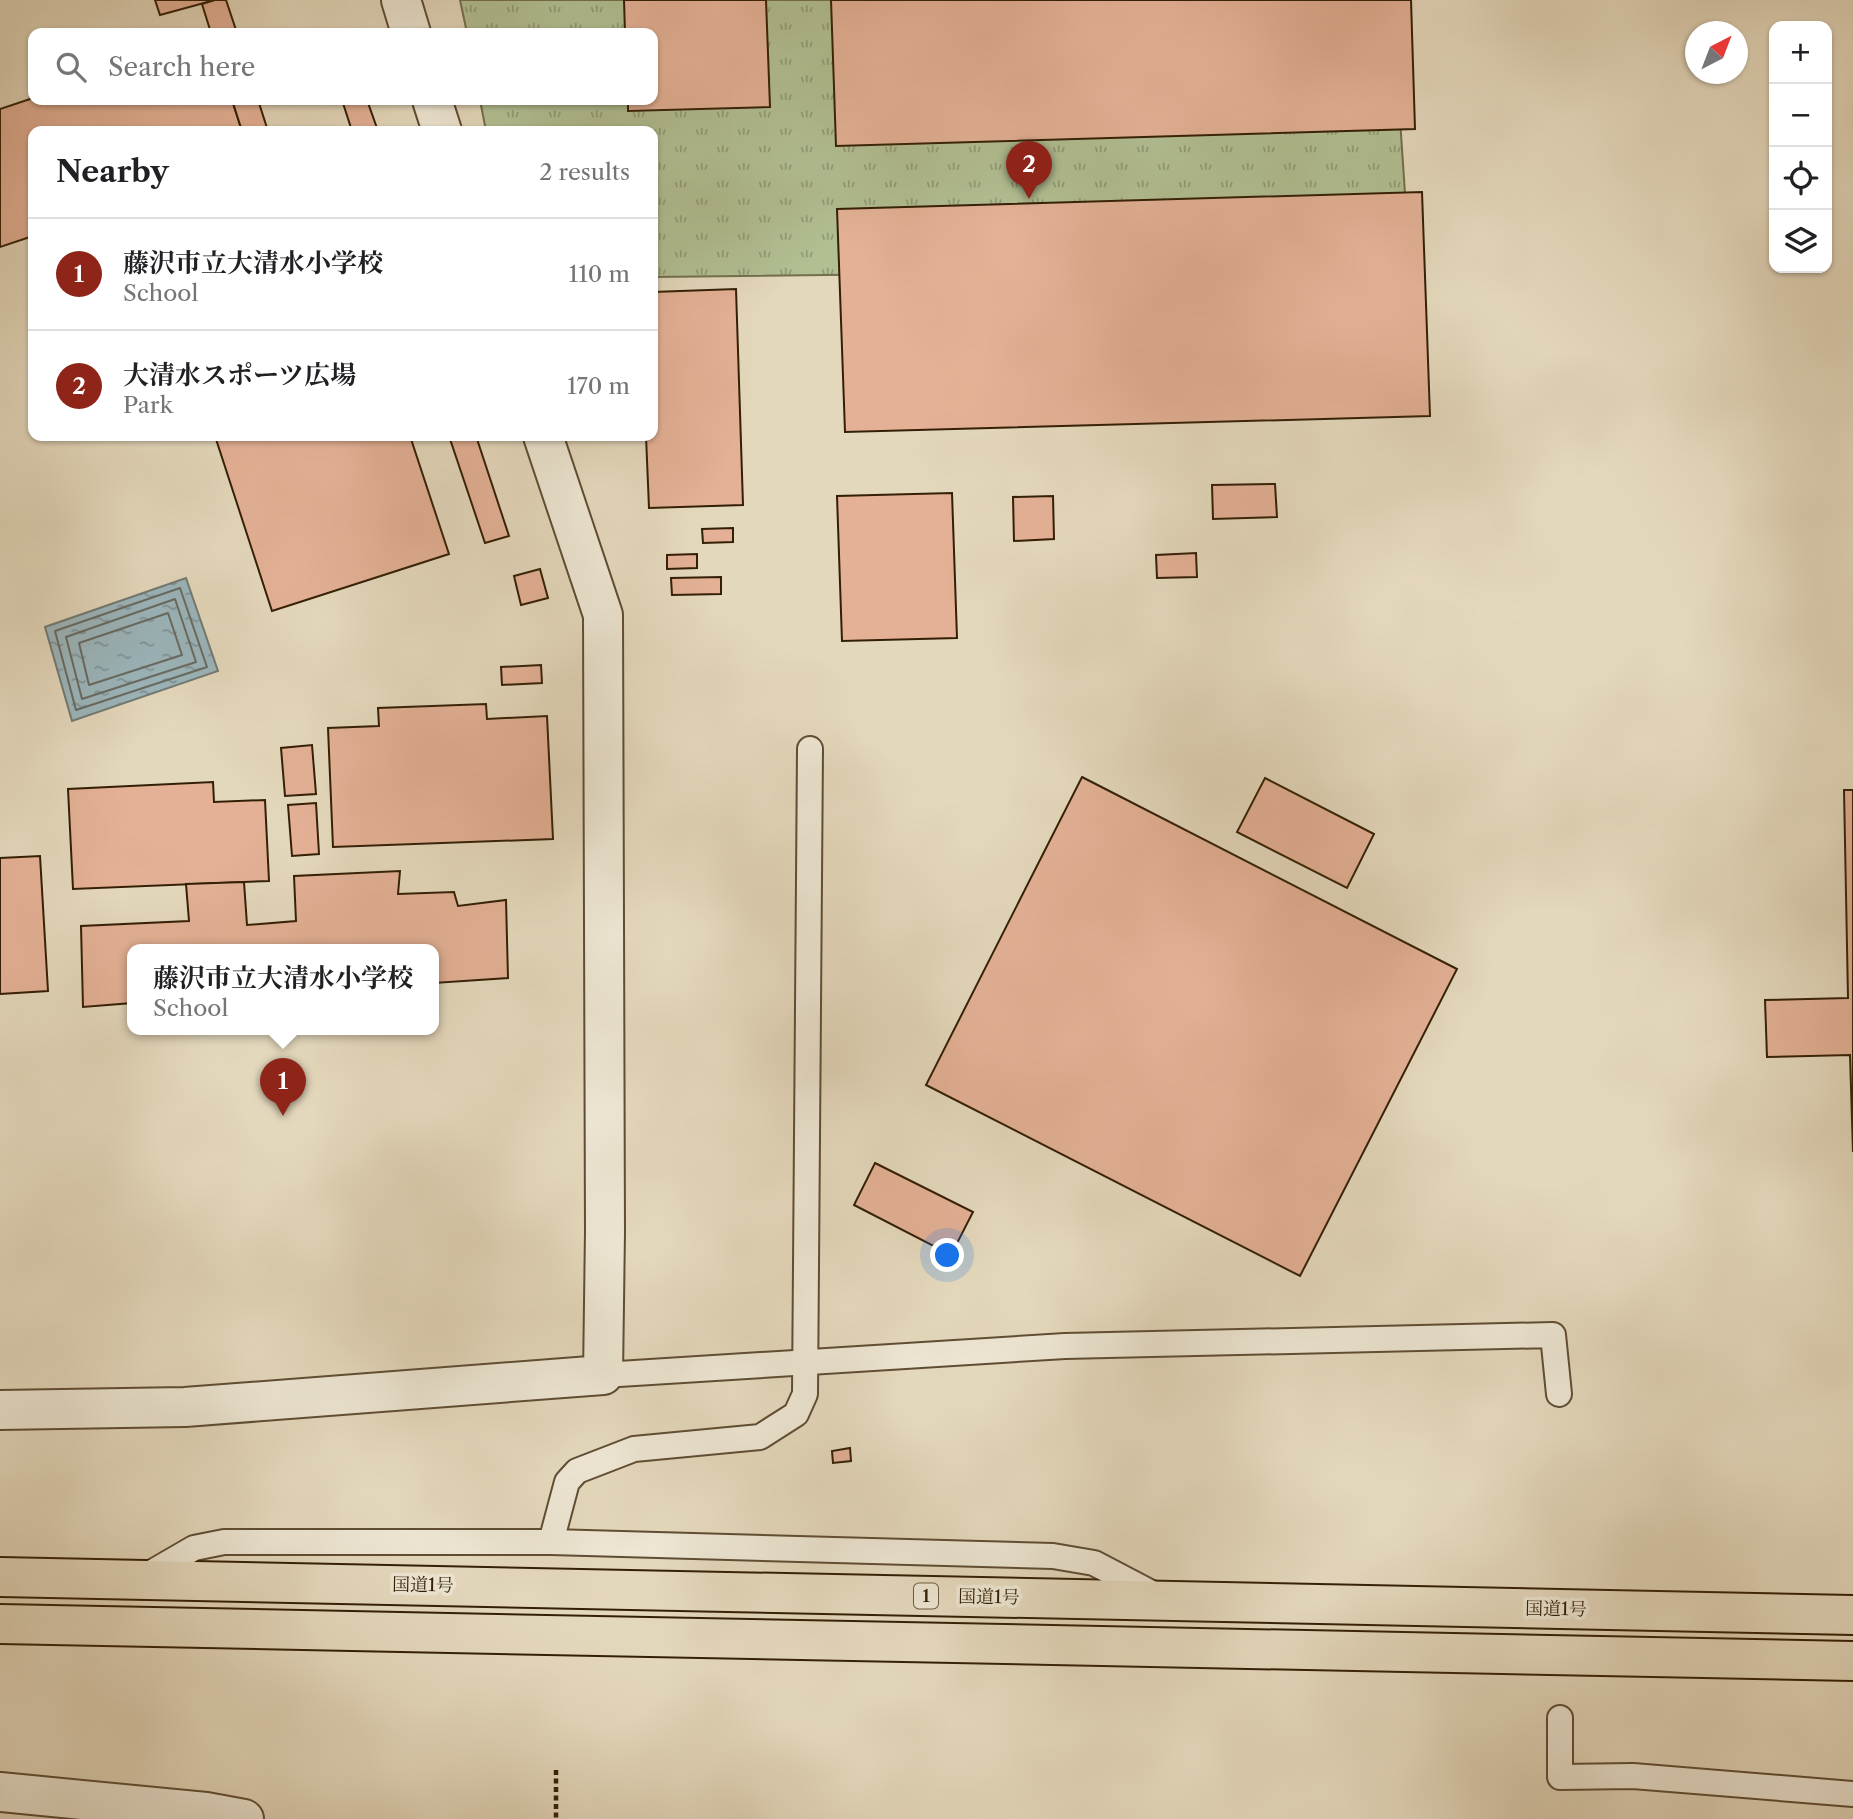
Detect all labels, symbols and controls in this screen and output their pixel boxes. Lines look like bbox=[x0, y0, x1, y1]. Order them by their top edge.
north arrow bbox=[1685, 21, 1748, 84]
map controls bbox=[1769, 21, 1832, 273]
button: + bbox=[1769, 21, 1832, 84]
search box bbox=[28, 28, 658, 105]
icon: search bbox=[52, 48, 90, 86]
text: Search here bbox=[108, 51, 255, 83]
button: − bbox=[1769, 84, 1832, 147]
pin: 2 bbox=[1006, 141, 1052, 199]
button: locate bbox=[1769, 147, 1832, 210]
text: Nearby bbox=[56, 153, 169, 190]
text: 2 results bbox=[539, 158, 630, 186]
button: layers bbox=[1769, 210, 1832, 273]
text: 藤沢市立大清水小学校 bbox=[123, 247, 383, 279]
text: 1 bbox=[74, 260, 84, 288]
text: 110 m bbox=[569, 260, 630, 288]
text: School bbox=[123, 279, 198, 307]
text: 大清水スポーツ広場 bbox=[123, 359, 356, 391]
text: 2 bbox=[72, 372, 86, 400]
text: 170 m bbox=[567, 372, 630, 400]
text: Park bbox=[123, 391, 173, 419]
popup bbox=[127, 944, 439, 1035]
text: 藤沢市立大清水小学校 bbox=[153, 962, 413, 994]
text: School bbox=[153, 994, 228, 1022]
pin: 1 bbox=[260, 1058, 306, 1116]
your location bbox=[930, 1238, 964, 1272]
street label: 国道1号 bbox=[392, 1573, 454, 1597]
road number: 1 bbox=[914, 1584, 938, 1608]
street label: 国道1号 bbox=[958, 1585, 1020, 1609]
street label: 国道1号 bbox=[1525, 1597, 1587, 1621]

